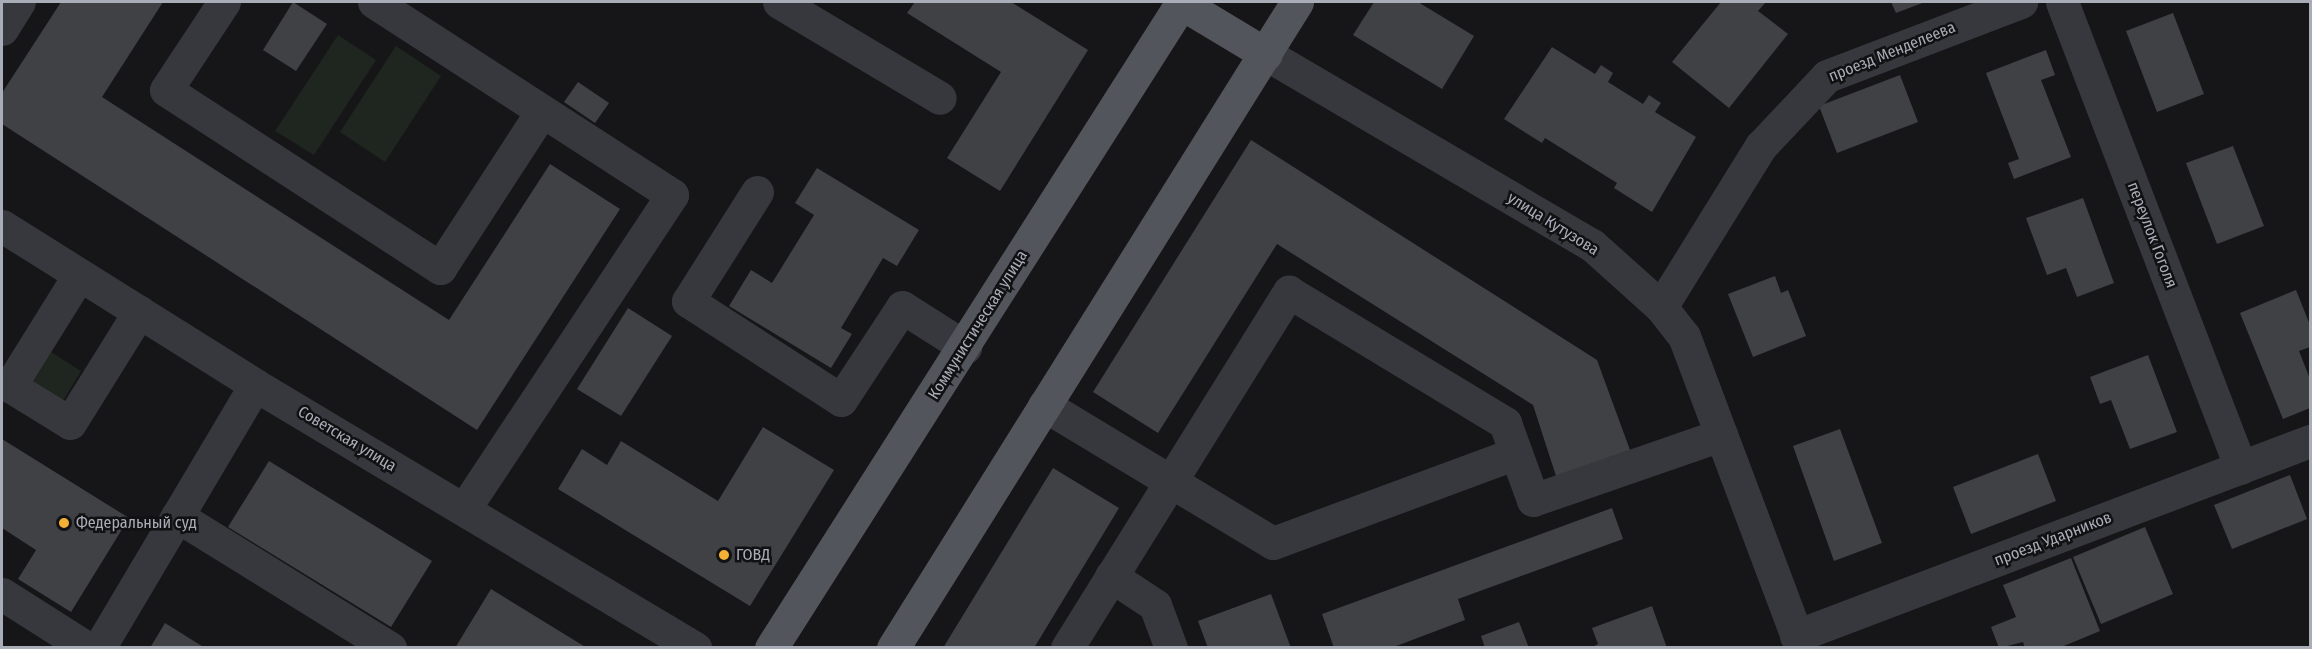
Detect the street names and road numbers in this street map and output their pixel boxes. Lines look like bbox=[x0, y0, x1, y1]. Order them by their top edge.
street label: проезд Менделеева bbox=[1826, 18, 1958, 86]
street label: переулок Гоголя bbox=[2123, 179, 2181, 291]
street label: улица Кутузова bbox=[1504, 188, 1602, 260]
street label: Коммунистическая улица bbox=[924, 247, 1032, 403]
street label: Советская улица bbox=[294, 402, 400, 476]
street label: проезд Ударников bbox=[1992, 508, 2114, 570]

